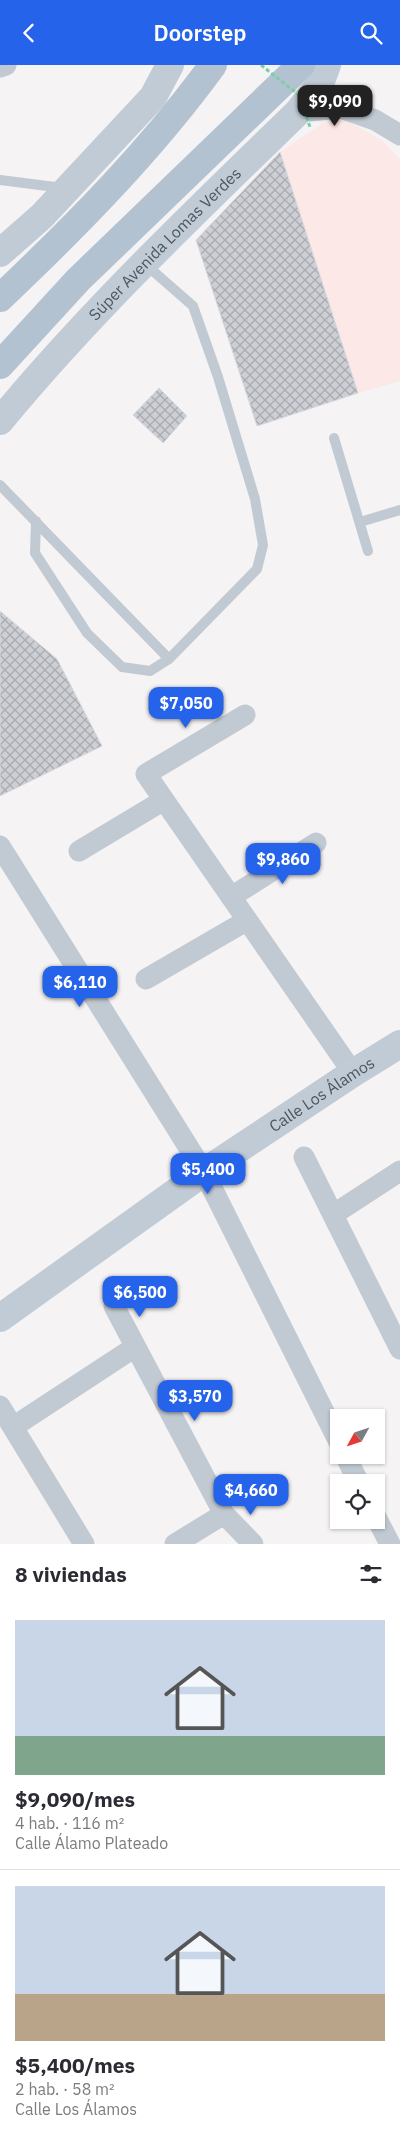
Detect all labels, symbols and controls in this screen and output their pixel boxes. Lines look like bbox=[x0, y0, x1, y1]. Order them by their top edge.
text: Doorstep bbox=[153, 18, 247, 47]
icon: back bbox=[15, 19, 43, 47]
icon: search bbox=[357, 19, 385, 47]
pin: $9,090 bbox=[294, 85, 376, 127]
text: $9,090 bbox=[309, 91, 361, 111]
street label: Súper Avenida Lomas Verdes bbox=[84, 163, 245, 325]
pin: $7,050 bbox=[145, 687, 227, 729]
text: $7,050 bbox=[160, 693, 212, 713]
pin: $9,860 bbox=[242, 843, 324, 885]
text: $9,860 bbox=[257, 849, 309, 869]
pin: $6,110 bbox=[39, 965, 121, 1008]
text: $6,110 bbox=[54, 972, 106, 992]
street label: Calle Los Álamos bbox=[265, 1052, 378, 1136]
pin: $5,400 bbox=[167, 1153, 249, 1195]
text: $5,400 bbox=[182, 1159, 234, 1179]
pin: $6,500 bbox=[99, 1275, 181, 1318]
text: $6,500 bbox=[114, 1282, 166, 1302]
pin: $3,570 bbox=[154, 1379, 236, 1422]
text: $3,570 bbox=[169, 1386, 221, 1406]
north arrow bbox=[330, 1409, 385, 1464]
map controls bbox=[330, 1409, 385, 1529]
pin: $4,660 bbox=[210, 1473, 292, 1516]
button: locate bbox=[330, 1474, 385, 1529]
text: $4,660 bbox=[225, 1480, 277, 1500]
text: 8 viviendas bbox=[15, 1560, 127, 1588]
icon: filters bbox=[357, 1560, 385, 1588]
icon: home bbox=[155, 1653, 245, 1743]
text: $9,090/mes bbox=[15, 1785, 135, 1813]
text: 4 hab. · 116 m² bbox=[15, 1813, 124, 1833]
text: Calle Álamo Plateado bbox=[15, 1833, 168, 1853]
icon: home bbox=[155, 1918, 245, 2008]
text: $5,400/mes bbox=[15, 2051, 135, 2079]
text: 2 hab. · 58 m² bbox=[15, 2079, 115, 2099]
text: Calle Los Álamos bbox=[15, 2099, 137, 2119]

